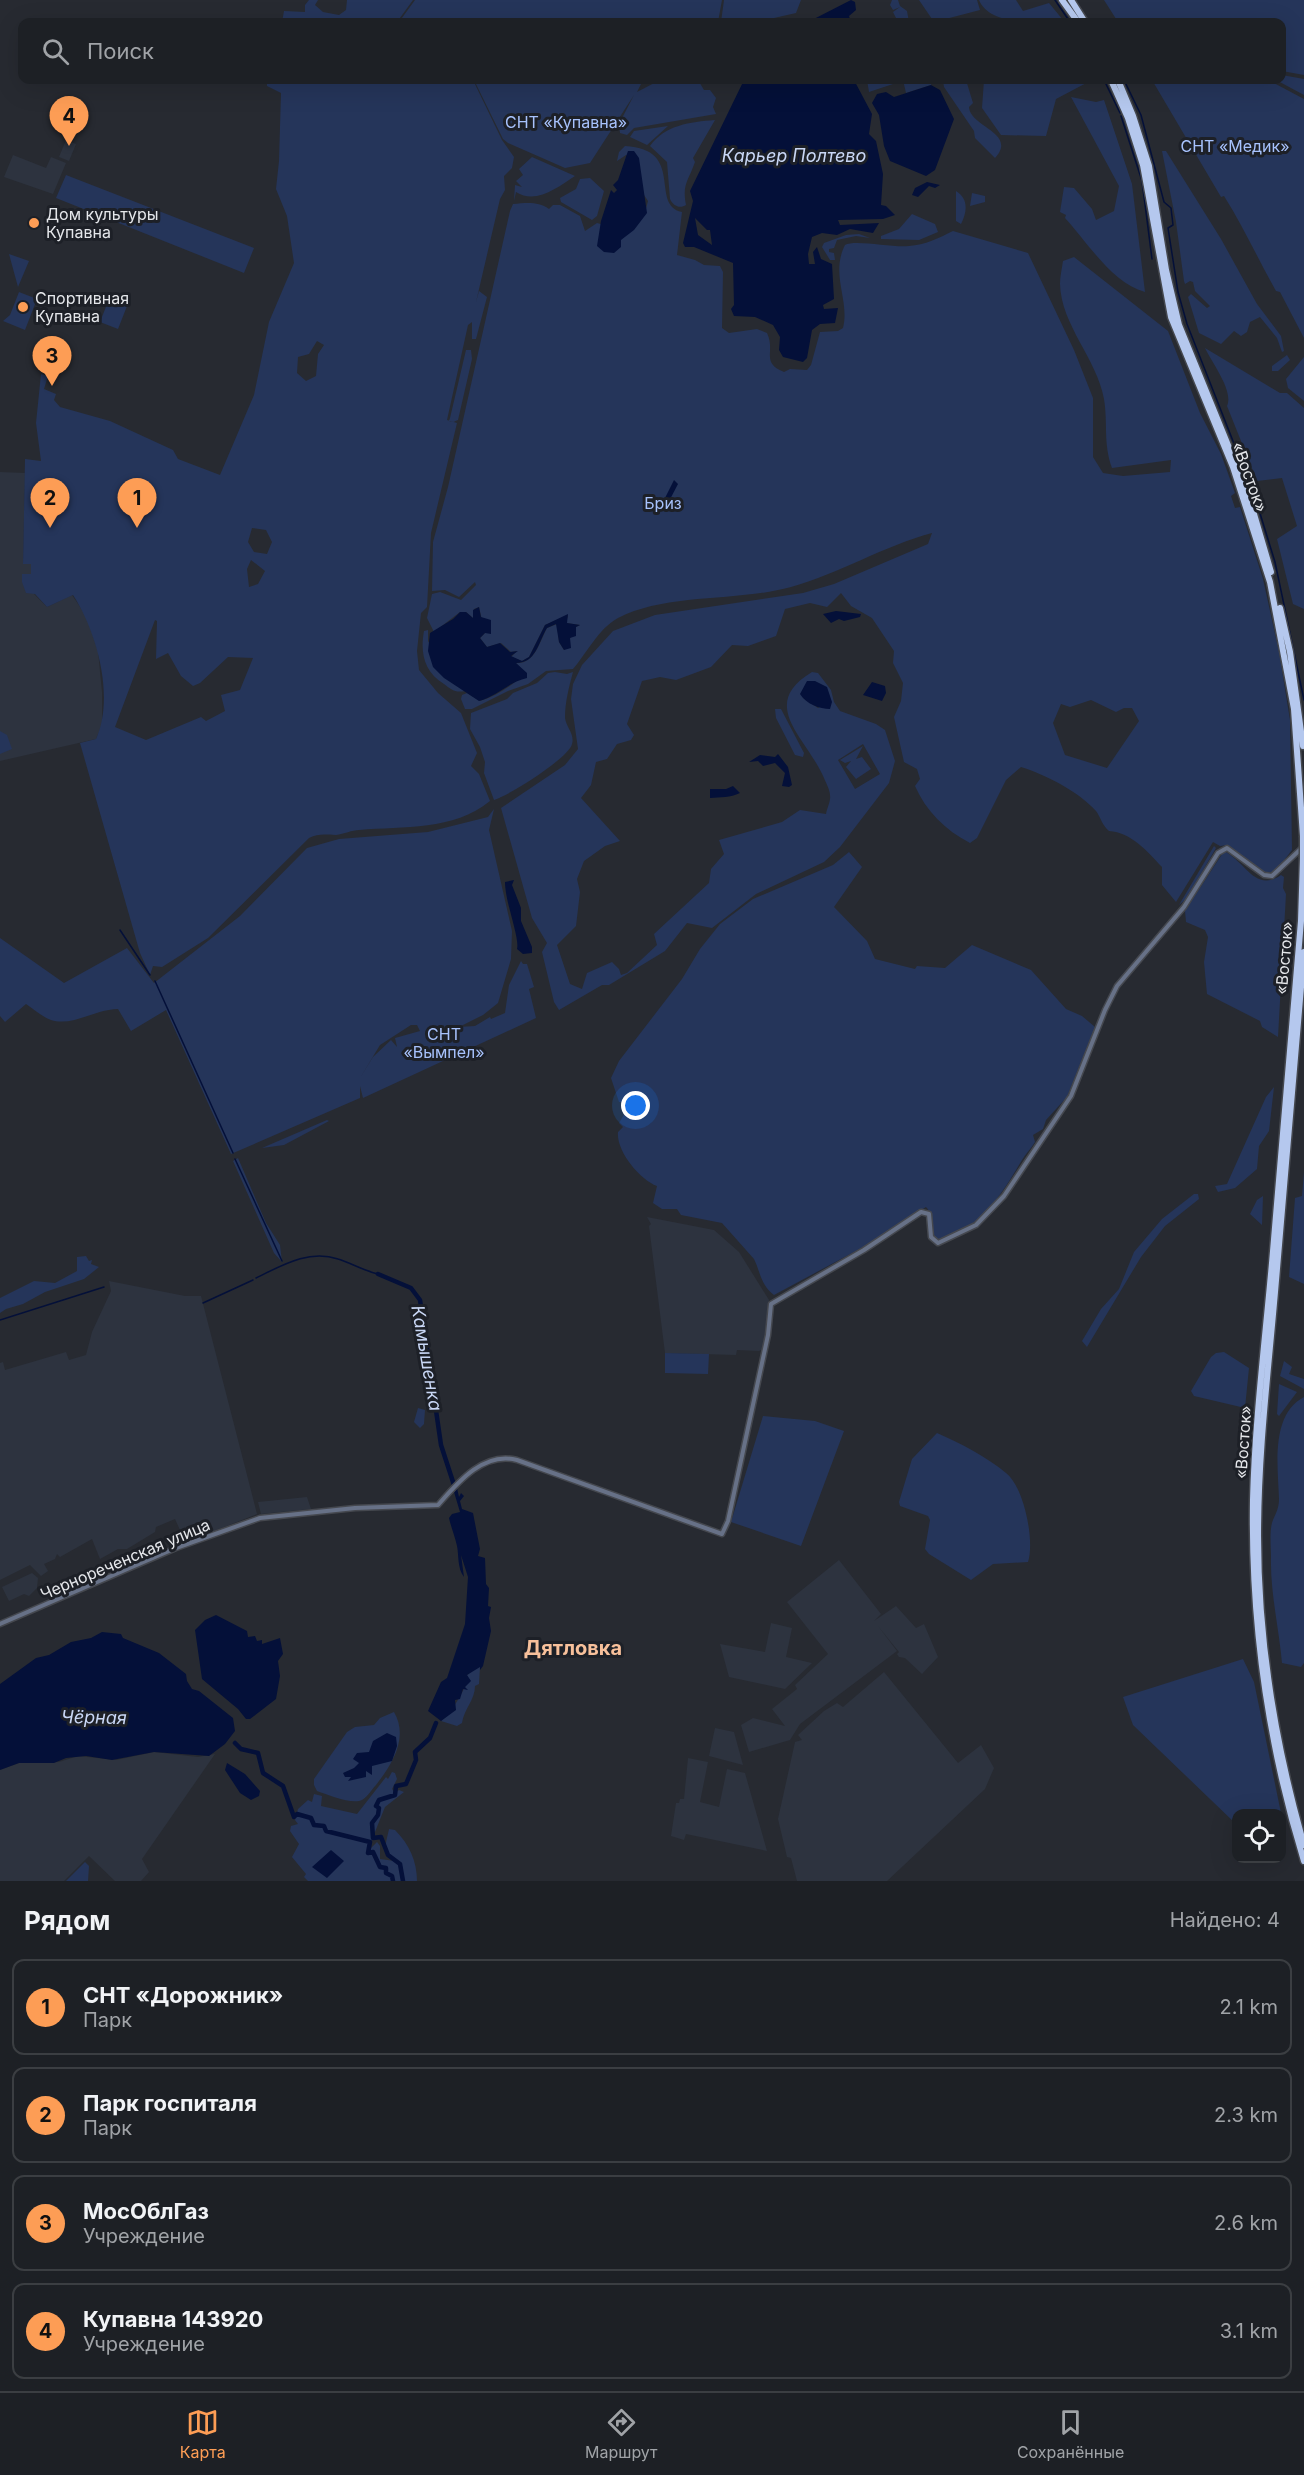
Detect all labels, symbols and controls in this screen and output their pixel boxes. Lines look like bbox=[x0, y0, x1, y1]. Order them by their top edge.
search box bbox=[18, 18, 1286, 84]
icon: search bbox=[39, 35, 72, 68]
text: Поиск bbox=[87, 38, 154, 64]
pin: 4 bbox=[50, 96, 88, 146]
park label: СНТ «Купавна» bbox=[505, 112, 627, 132]
park label: СНТ «Медик» bbox=[1180, 136, 1290, 156]
water label: Карьер Полтево bbox=[722, 145, 866, 166]
place label: Дом культуры Купавна bbox=[46, 204, 159, 242]
marker: Дом культуры Купавна bbox=[27, 216, 41, 230]
place label: Спортивная Купавна bbox=[35, 288, 129, 326]
marker: Спортивная Купавна bbox=[16, 300, 30, 314]
pin: 3 bbox=[32, 336, 72, 386]
street label: «Восток» bbox=[1228, 439, 1272, 515]
pin: 2 bbox=[31, 478, 70, 528]
pin: 1 bbox=[118, 478, 156, 528]
park label: Бриз bbox=[644, 493, 682, 513]
street label: «Восток» bbox=[1271, 921, 1297, 995]
park label: СНТ «Вымпел» bbox=[403, 1024, 485, 1062]
your location bbox=[621, 1091, 650, 1120]
water label: Камышенка bbox=[407, 1304, 447, 1412]
street label: «Восток» bbox=[1230, 1405, 1256, 1479]
street label: Чернореченская улица bbox=[37, 1514, 213, 1604]
district label: Дятловка bbox=[524, 1636, 622, 1660]
water label: Чёрная bbox=[61, 1706, 127, 1728]
map controls bbox=[1232, 1809, 1286, 1863]
button: locate bbox=[1232, 1809, 1286, 1863]
text: Рядом bbox=[24, 1905, 110, 1936]
text: Найдено: 4 bbox=[1170, 1908, 1280, 1932]
text: СНТ «Дорожник» bbox=[83, 1982, 283, 2008]
text: 1 bbox=[41, 1995, 50, 2019]
text: 2.1 km bbox=[1220, 1995, 1278, 2019]
text: Парк bbox=[83, 2008, 132, 2032]
text: Парк госпиталя bbox=[83, 2090, 257, 2116]
text: 2 bbox=[39, 2103, 52, 2127]
text: 2.3 km bbox=[1214, 2103, 1278, 2127]
text: Парк bbox=[83, 2116, 132, 2140]
text: МосОблГаз bbox=[83, 2198, 209, 2224]
text: 3 bbox=[39, 2211, 52, 2235]
text: 2.6 km bbox=[1214, 2211, 1278, 2235]
text: Учреждение bbox=[83, 2224, 205, 2248]
text: Купавна 143920 bbox=[83, 2306, 263, 2332]
text: 4 bbox=[39, 2319, 52, 2343]
text: 3.1 km bbox=[1220, 2319, 1278, 2343]
text: Учреждение bbox=[83, 2332, 205, 2356]
tab: Карта bbox=[180, 2406, 226, 2462]
tab: Маршрут bbox=[585, 2406, 658, 2462]
tab: Сохранённые bbox=[1017, 2406, 1124, 2462]

